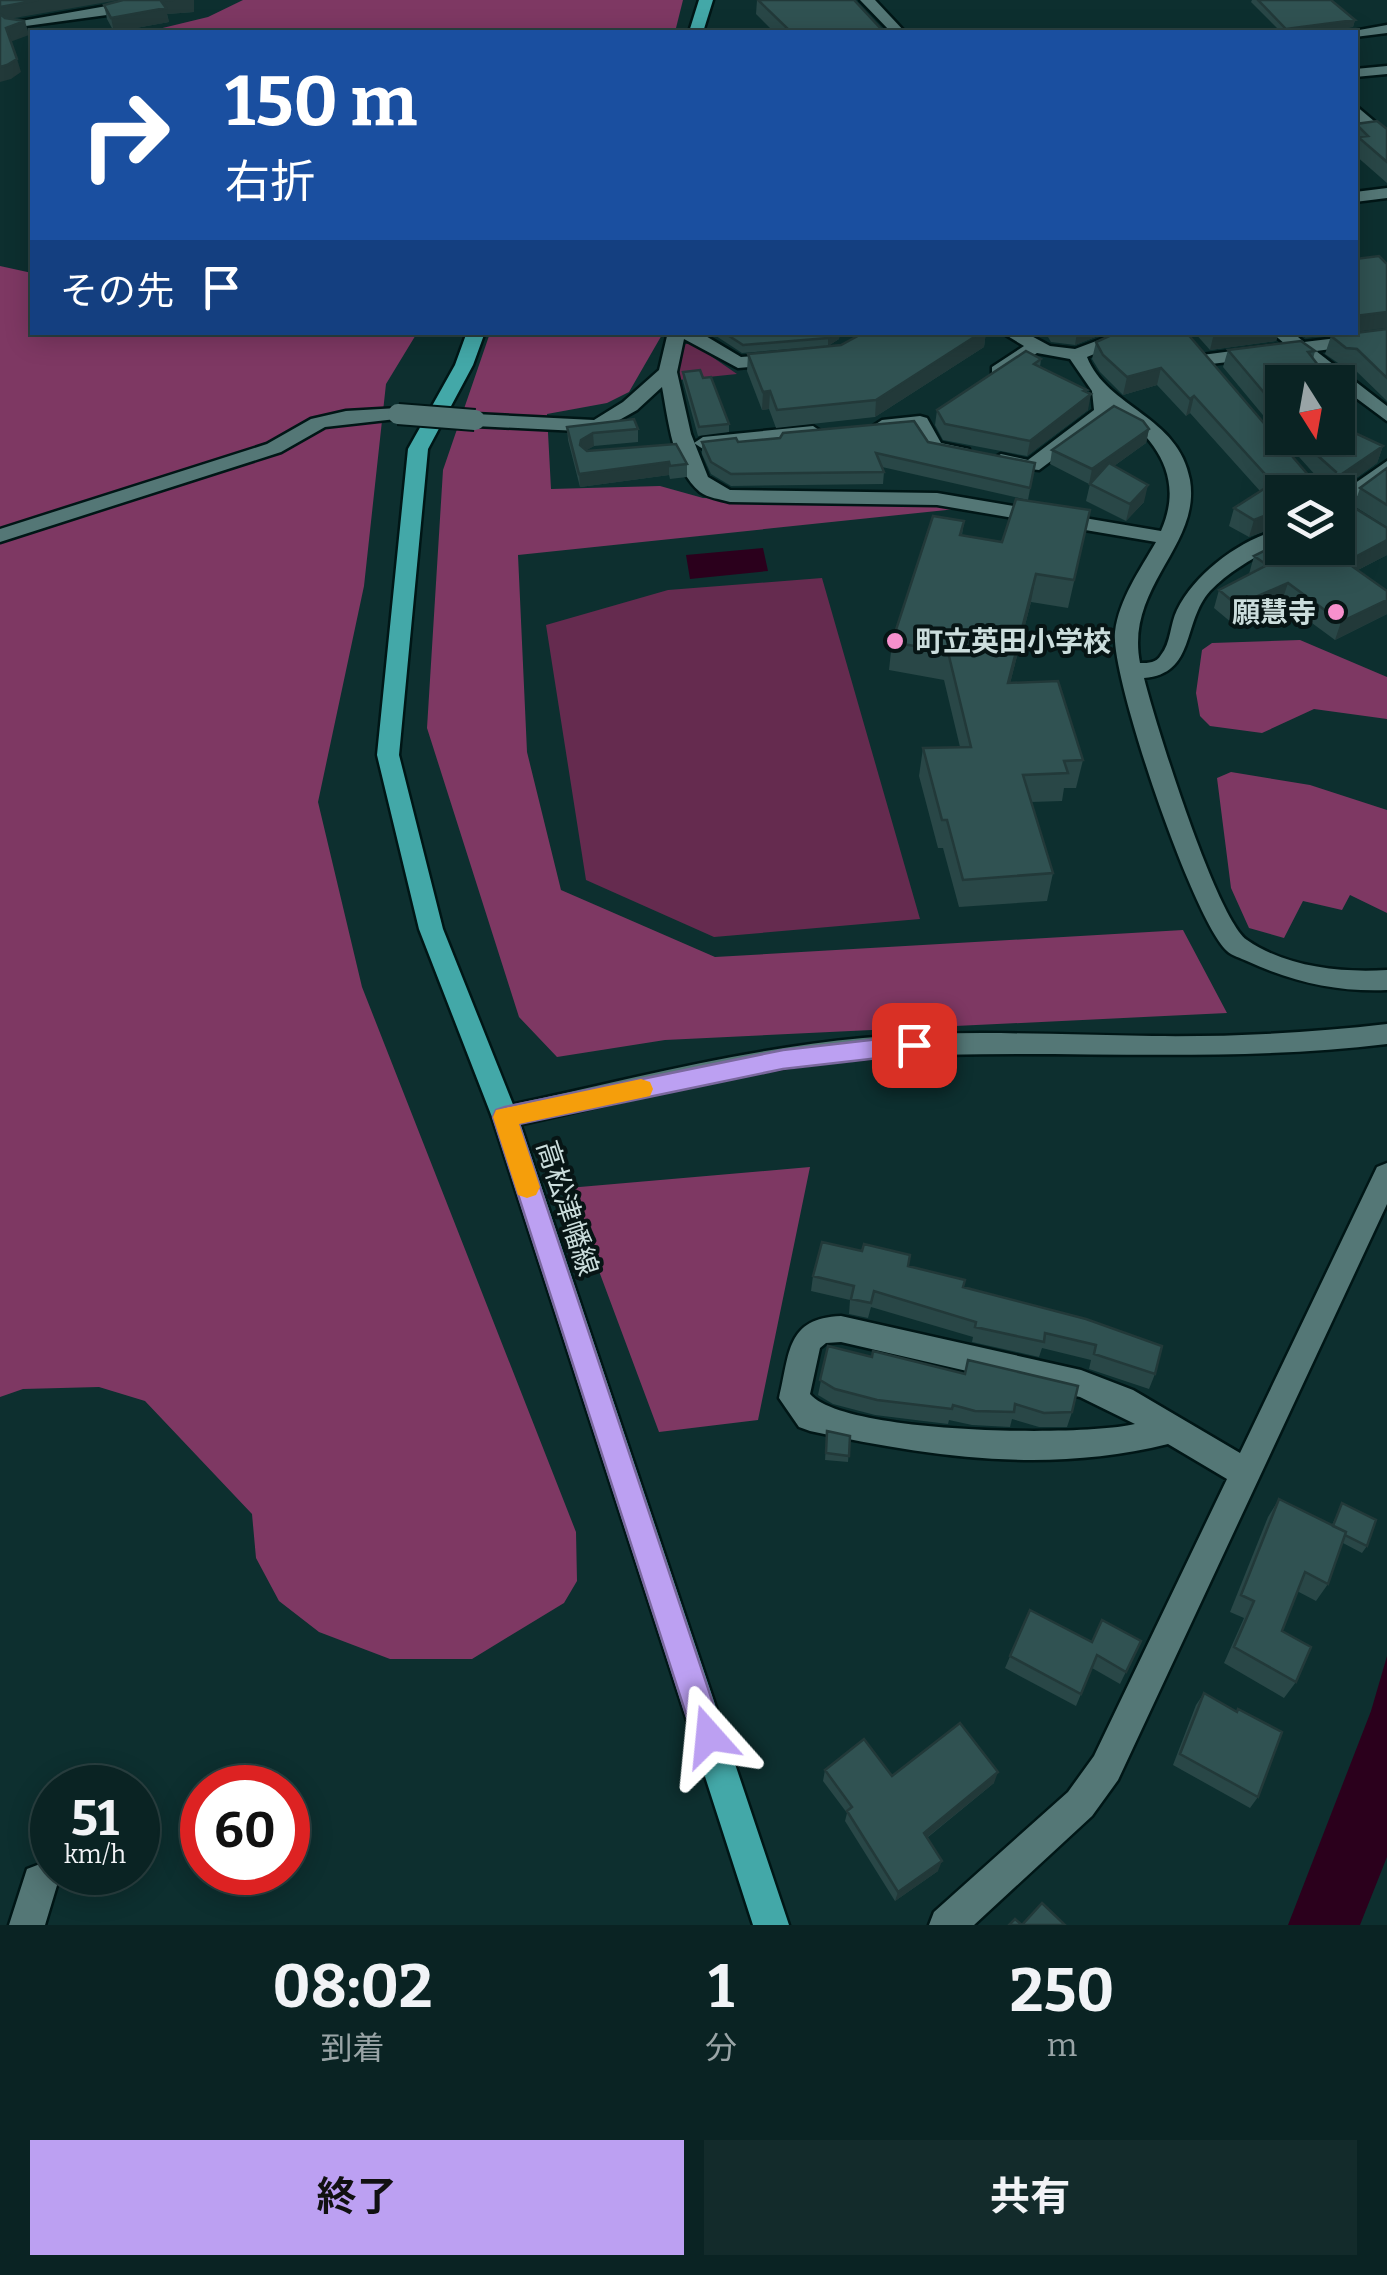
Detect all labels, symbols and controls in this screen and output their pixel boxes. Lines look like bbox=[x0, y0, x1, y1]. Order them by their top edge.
text: 150 m bbox=[225, 60, 417, 144]
icon: right bbox=[60, 70, 190, 200]
text: 右折 bbox=[225, 155, 315, 209]
icon: arrive bbox=[194, 260, 249, 315]
text: その先 bbox=[60, 268, 174, 314]
north arrow bbox=[1265, 365, 1355, 455]
map controls bbox=[1265, 365, 1355, 565]
button: layers bbox=[1265, 475, 1355, 565]
place label: 願慧寺 bbox=[1232, 596, 1316, 629]
marker: 願慧寺 bbox=[1325, 601, 1347, 623]
place label: 町立英田小学校 bbox=[915, 625, 1111, 658]
marker: 町立英田小学校 bbox=[884, 630, 906, 652]
pin bbox=[872, 1003, 957, 1088]
icon: arrive bbox=[887, 1018, 942, 1073]
street label: 高松津幡線 bbox=[530, 1136, 605, 1280]
position arrow bbox=[657, 1684, 761, 1788]
speed limit sign: 60 bbox=[180, 1765, 310, 1895]
text: 51 bbox=[71, 1788, 119, 1848]
text: km/h bbox=[64, 1840, 126, 1870]
text: 08:02 bbox=[273, 1951, 433, 2023]
text: 1 bbox=[708, 1951, 734, 2023]
text: 250 bbox=[1010, 1955, 1114, 2027]
text: m bbox=[1047, 2026, 1077, 2064]
text: 到着 bbox=[321, 2029, 385, 2067]
text: 分 bbox=[705, 2029, 737, 2067]
button: 終了 bbox=[30, 2140, 684, 2255]
button: 共有 bbox=[704, 2140, 1357, 2255]

